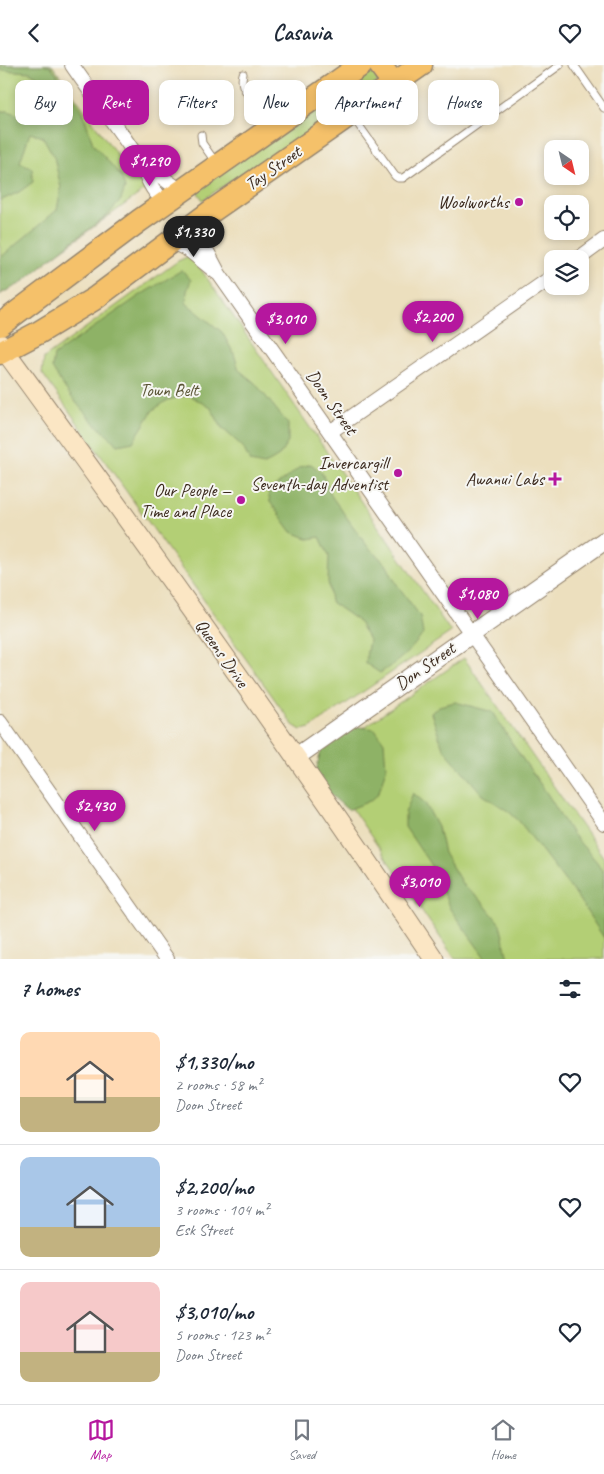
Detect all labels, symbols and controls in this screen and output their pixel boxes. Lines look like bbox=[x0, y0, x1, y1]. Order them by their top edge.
icon: back bbox=[20, 19, 48, 47]
text: Casavia bbox=[273, 19, 331, 47]
icon: heart bbox=[556, 19, 584, 47]
chip: Buy bbox=[15, 80, 73, 125]
chip: Rent bbox=[83, 80, 149, 125]
chip: Filters bbox=[159, 80, 234, 125]
chip: New bbox=[244, 80, 306, 125]
chip: Apartment bbox=[316, 80, 418, 125]
chip: House bbox=[428, 80, 499, 125]
street label: Tay Street bbox=[241, 140, 307, 195]
north arrow bbox=[544, 140, 589, 185]
map controls bbox=[544, 140, 589, 295]
pin: $1,290 bbox=[109, 145, 191, 187]
text: $1,290 bbox=[131, 151, 169, 171]
place label: Woolworths bbox=[438, 191, 511, 213]
button: locate bbox=[544, 195, 589, 240]
marker: Woolworths bbox=[513, 196, 525, 208]
pin: $1,330 bbox=[153, 215, 235, 258]
text: $1,330 bbox=[174, 222, 214, 242]
button: layers bbox=[544, 250, 589, 295]
pin: $2,200 bbox=[392, 301, 474, 343]
pin: $3,010 bbox=[245, 303, 327, 345]
text: $2,200 bbox=[413, 307, 453, 327]
text: $3,010 bbox=[266, 309, 306, 329]
street label: Doon Street bbox=[302, 365, 364, 441]
park label: Town Belt bbox=[140, 379, 200, 401]
place label: Invercargill Seventh-day Adventist bbox=[251, 452, 391, 495]
marker: Invercargill Seventh-day Adventist bbox=[392, 467, 404, 479]
place label: Awanui Labs bbox=[466, 468, 546, 490]
marker: Awanui Labs bbox=[548, 472, 562, 486]
place label: Our People — Time and Place bbox=[141, 479, 232, 522]
marker: Our People — Time and Place bbox=[235, 494, 247, 506]
pin: $1,080 bbox=[437, 577, 519, 620]
text: $1,080 bbox=[458, 584, 498, 604]
street label: Queens Drive bbox=[191, 615, 254, 692]
street label: Don Street bbox=[391, 636, 461, 695]
pin: $2,430 bbox=[54, 789, 136, 832]
text: $2,430 bbox=[75, 796, 115, 816]
pin: $3,010 bbox=[379, 865, 461, 908]
text: $3,010 bbox=[400, 872, 440, 892]
icon: filters bbox=[556, 975, 584, 1003]
text: 7 homes bbox=[20, 976, 79, 1002]
text: $1,330/mo bbox=[175, 1049, 253, 1075]
icon: home bbox=[60, 1052, 120, 1112]
icon: heart bbox=[556, 1068, 584, 1096]
text: 2 rooms · 58 m² bbox=[175, 1075, 261, 1095]
text: Doon Street bbox=[175, 1095, 241, 1115]
text: $2,200/mo bbox=[175, 1174, 253, 1200]
icon: home bbox=[60, 1177, 120, 1237]
icon: heart bbox=[556, 1193, 584, 1221]
text: 3 rooms · 104 m² bbox=[175, 1200, 269, 1220]
text: Esk Street bbox=[175, 1220, 233, 1240]
text: $3,010/mo bbox=[175, 1299, 253, 1325]
icon: home bbox=[60, 1302, 120, 1362]
icon: heart bbox=[556, 1318, 584, 1346]
text: 5 rooms · 123 m² bbox=[175, 1325, 269, 1345]
text: Doon Street bbox=[175, 1345, 241, 1365]
tab: Map bbox=[87, 1416, 115, 1463]
tab: Saved bbox=[288, 1416, 316, 1463]
tab: Home bbox=[489, 1416, 517, 1463]

